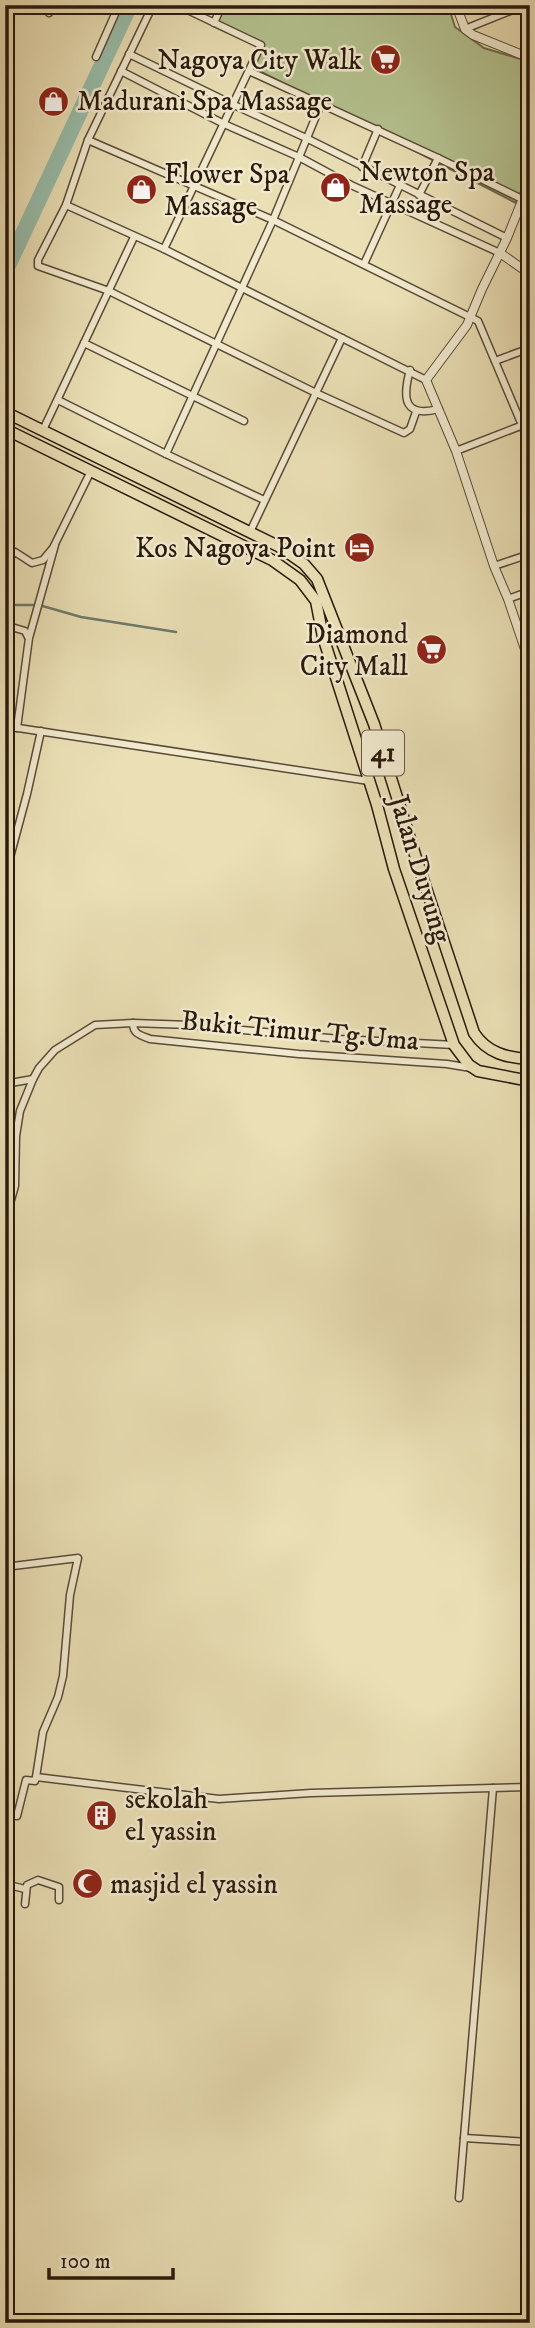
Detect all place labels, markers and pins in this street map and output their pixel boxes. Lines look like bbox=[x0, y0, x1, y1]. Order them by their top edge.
place label: Nagoya City Walk bbox=[157, 43, 362, 78]
supermarket icon: Nagoya City Walk bbox=[368, 43, 402, 77]
shop icon: Madurani Spa Massage bbox=[37, 84, 71, 118]
place label: Madurani Spa Massage bbox=[77, 84, 332, 119]
place label: Newton Spa Massage bbox=[359, 155, 495, 222]
place label: Flower Spa Massage bbox=[164, 157, 290, 224]
shop icon: Newton Spa Massage bbox=[319, 171, 353, 205]
shop icon: Flower Spa Massage bbox=[124, 173, 158, 207]
place label: Kos Nagoya Point bbox=[135, 531, 336, 566]
hotel icon: Kos Nagoya Point bbox=[342, 531, 376, 565]
place label: Diamond City Mall bbox=[300, 617, 409, 684]
supermarket icon: Diamond City Mall bbox=[414, 633, 448, 667]
place label: sekolah el yassin bbox=[125, 1782, 217, 1849]
building icon: sekolah el yassin bbox=[85, 1798, 119, 1832]
mosque icon: masjid el yassin bbox=[70, 1867, 104, 1901]
place label: masjid el yassin bbox=[110, 1867, 278, 1902]

